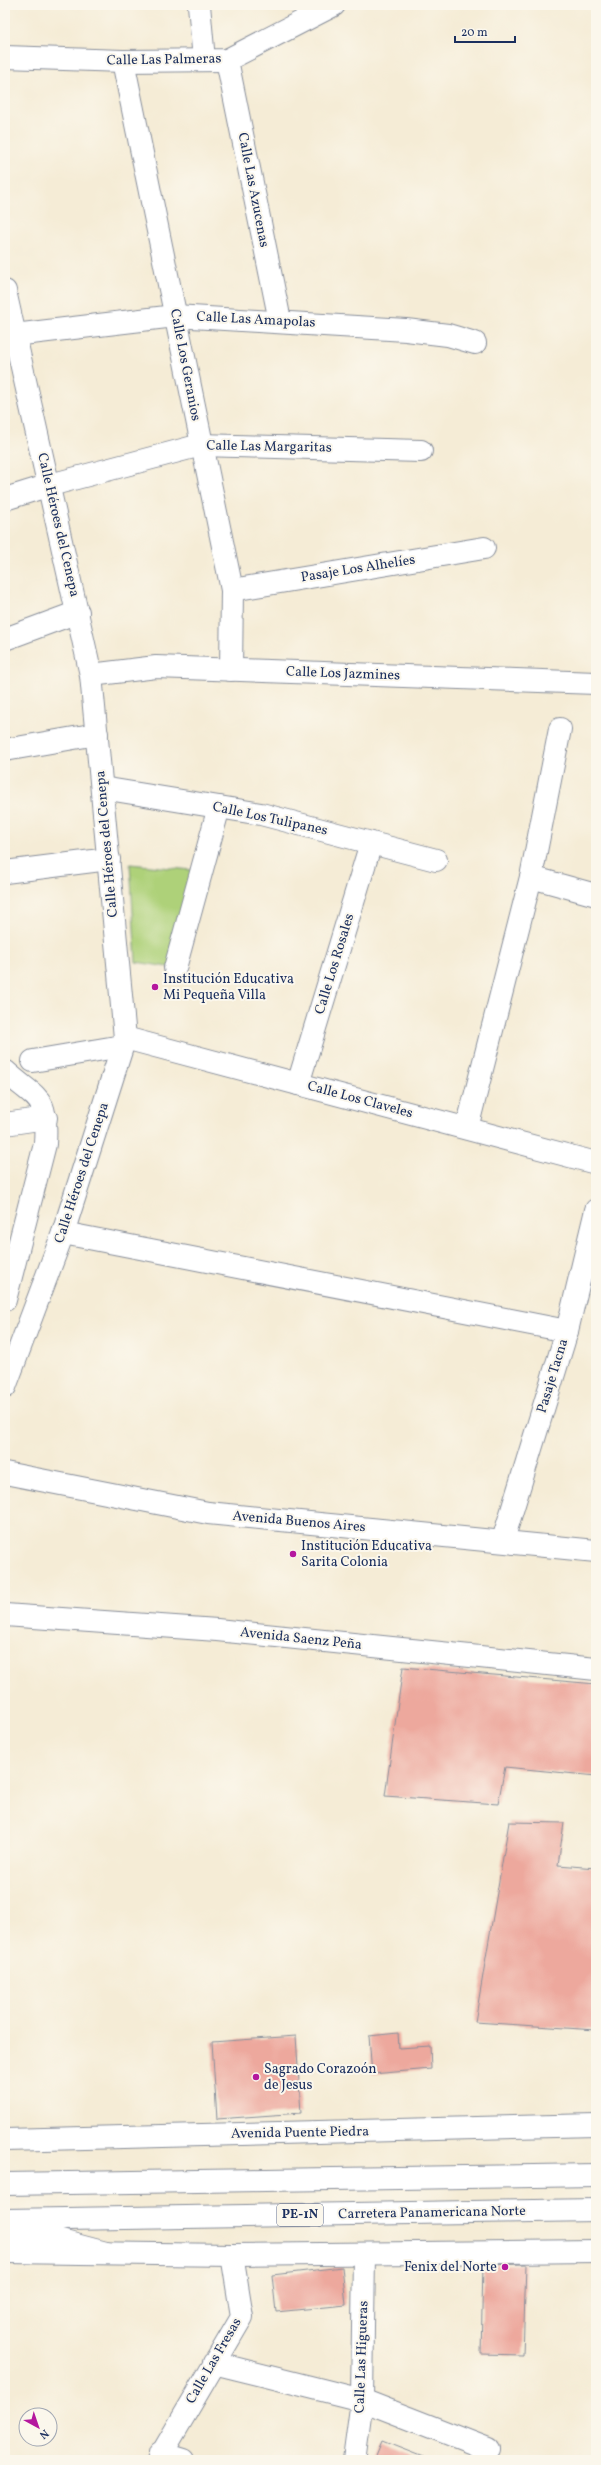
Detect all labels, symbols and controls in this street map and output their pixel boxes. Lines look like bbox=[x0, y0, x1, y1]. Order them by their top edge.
scale bar bbox=[455, 18, 515, 44]
text: 20 m bbox=[461, 25, 488, 41]
street label: Calle Las Palmeras bbox=[106, 50, 222, 70]
street label: Calle Las Azucenas bbox=[233, 131, 273, 249]
street label: Calle Los Geranios bbox=[165, 307, 205, 423]
street label: Calle Las Amapolas bbox=[196, 307, 316, 333]
street label: Calle Las Margaritas bbox=[206, 436, 332, 458]
street label: Calle Héroes del Cenepa bbox=[32, 451, 84, 599]
street label: Pasaje Los Alhelíes bbox=[299, 551, 417, 587]
street label: Calle Los Jazmines bbox=[286, 663, 400, 685]
street label: Calle Héroes del Cenepa bbox=[91, 770, 123, 918]
street label: Calle Los Tulipanes bbox=[211, 798, 329, 840]
street label: Calle Los Rosales bbox=[311, 911, 359, 1017]
place label: Institución Educativa Mi Pequeña Villa bbox=[163, 970, 294, 1005]
marker: Institución Educativa Mi Pequeña Villa bbox=[150, 982, 160, 992]
street label: Calle Los Claveles bbox=[305, 1077, 415, 1123]
street label: Calle Héroes del Cenepa bbox=[50, 1100, 114, 1246]
street label: Pasaje Tacna bbox=[533, 1336, 573, 1416]
street label: Avenida Buenos Aires bbox=[232, 1507, 366, 1537]
place label: Institución Educativa Sarita Colonia bbox=[301, 1537, 432, 1572]
marker: Institución Educativa Sarita Colonia bbox=[288, 1549, 298, 1559]
street label: Avenida Saenz Peña bbox=[239, 1623, 363, 1655]
place label: Sagrado Corazoón de Jesus bbox=[264, 2060, 377, 2095]
marker: Sagrado Corazoón de Jesus bbox=[251, 2072, 261, 2082]
street label: Avenida Puente Piedra bbox=[231, 2122, 369, 2144]
street label: Carretera Panamericana Norte bbox=[338, 2202, 526, 2224]
road number: PE-1N bbox=[277, 2204, 323, 2226]
place label: Fenix del Norte bbox=[404, 2258, 497, 2277]
marker: Fenix del Norte bbox=[500, 2262, 510, 2272]
street label: Calle Las Higueras bbox=[351, 2300, 373, 2414]
street label: Calle Las Fresas bbox=[182, 2314, 246, 2408]
north arrow bbox=[18, 2407, 58, 2447]
text: N bbox=[36, 2425, 51, 2442]

